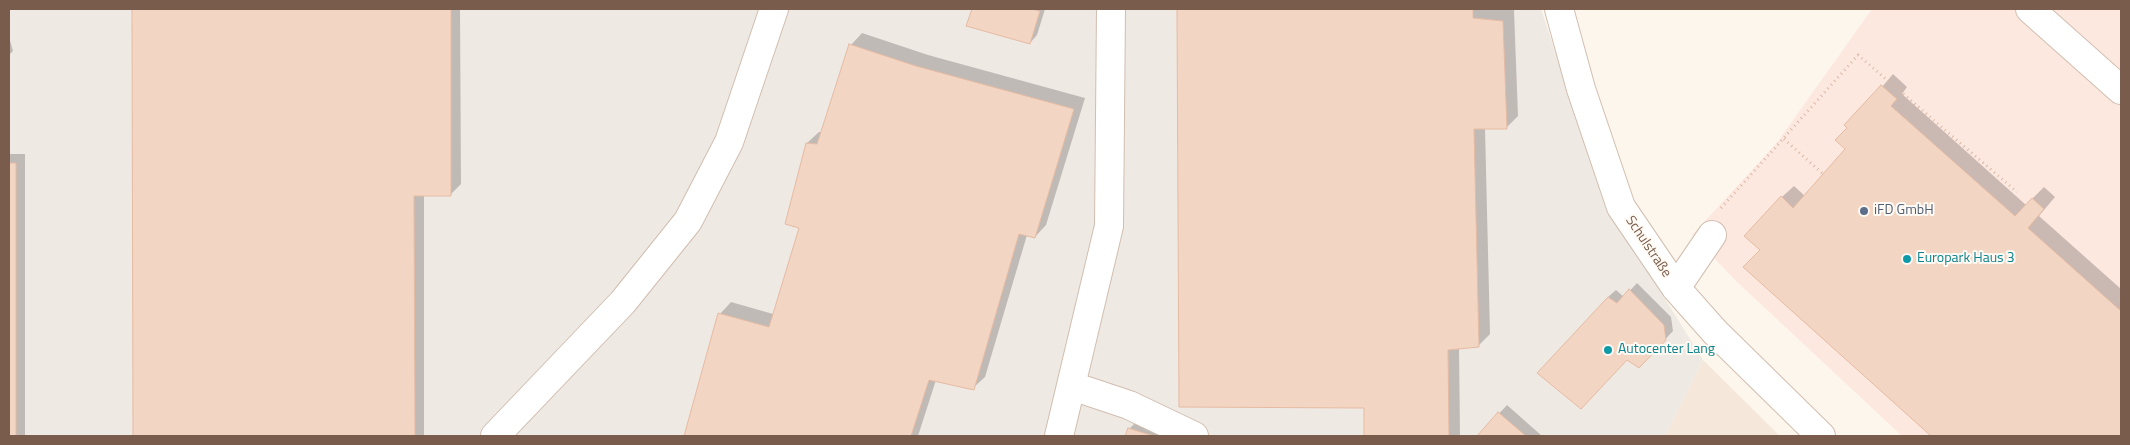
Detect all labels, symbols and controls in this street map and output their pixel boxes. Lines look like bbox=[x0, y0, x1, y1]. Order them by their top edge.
place label: iFD GmbH bbox=[1874, 203, 1934, 219]
marker: iFD GmbH bbox=[1858, 205, 1870, 217]
street label: Schulstraße bbox=[1621, 213, 1675, 281]
place label: Europark Haus 3 bbox=[1917, 251, 2015, 267]
marker: Europark Haus 3 bbox=[1901, 253, 1913, 265]
place label: Autocenter Lang bbox=[1618, 342, 1715, 358]
marker: Autocenter Lang bbox=[1602, 344, 1614, 356]

